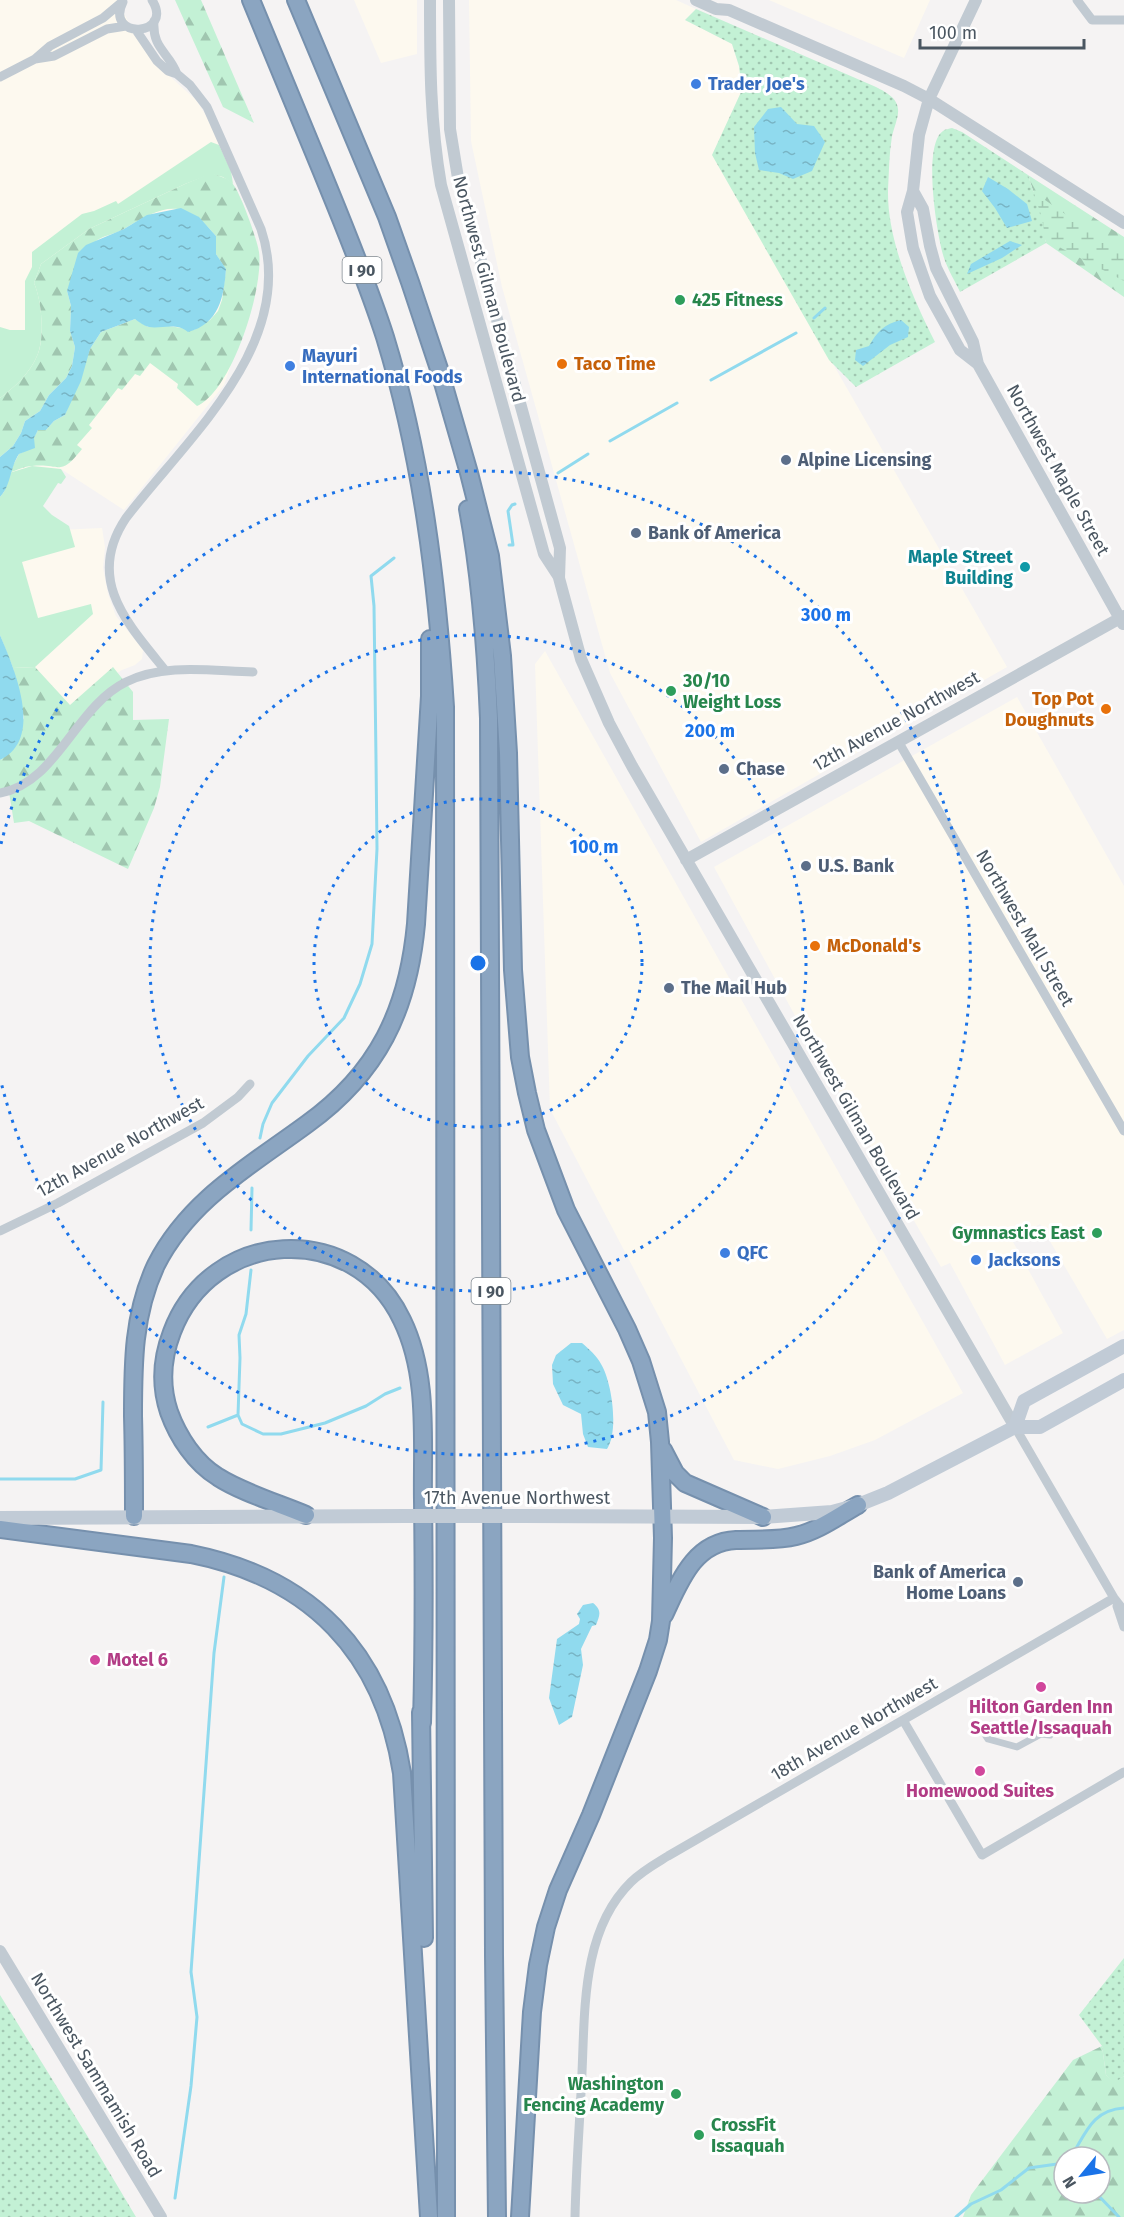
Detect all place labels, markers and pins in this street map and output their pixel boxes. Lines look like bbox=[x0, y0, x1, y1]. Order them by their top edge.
place label: Trader Joe's bbox=[708, 73, 805, 95]
marker: Trader Joe's bbox=[689, 77, 703, 91]
place label: 425 Fitness bbox=[692, 289, 783, 311]
marker: 425 Fitness bbox=[673, 293, 687, 307]
place label: Mayuri International Foods bbox=[302, 345, 463, 388]
place label: Taco Time bbox=[574, 353, 656, 375]
marker: Taco Time bbox=[555, 357, 569, 371]
marker: Mayuri International Foods bbox=[283, 359, 297, 373]
place label: Alpine Licensing bbox=[797, 449, 931, 471]
marker: Alpine Licensing bbox=[779, 453, 793, 467]
place label: Bank of America bbox=[648, 522, 781, 544]
marker: Bank of America bbox=[629, 526, 643, 540]
place label: Maple Street Building bbox=[908, 546, 1014, 589]
marker: Maple Street Building bbox=[1018, 560, 1032, 574]
place label: 30/10 Weight Loss bbox=[682, 670, 781, 713]
marker: 30/10 Weight Loss bbox=[664, 684, 678, 698]
place label: Top Pot Doughnuts bbox=[1005, 688, 1095, 731]
marker: Top Pot Doughnuts bbox=[1099, 702, 1113, 716]
place label: Chase bbox=[736, 758, 785, 780]
marker: Chase bbox=[717, 762, 731, 776]
place label: U.S. Bank bbox=[818, 855, 895, 877]
marker: U.S. Bank bbox=[799, 859, 813, 873]
place label: McDonald's bbox=[827, 935, 921, 957]
marker: McDonald's bbox=[808, 939, 822, 953]
centre of rings bbox=[468, 953, 488, 973]
place label: The Mail Hub bbox=[681, 977, 787, 999]
marker: The Mail Hub bbox=[662, 981, 676, 995]
place label: Gymnastics East bbox=[952, 1222, 1086, 1244]
marker: Gymnastics East bbox=[1090, 1226, 1104, 1240]
place label: QFC bbox=[737, 1242, 769, 1264]
marker: QFC bbox=[718, 1246, 732, 1260]
place label: Jacksons bbox=[987, 1249, 1061, 1271]
marker: Jacksons bbox=[969, 1253, 983, 1267]
place label: Bank of America Home Loans bbox=[873, 1561, 1006, 1604]
marker: Bank of America Home Loans bbox=[1011, 1575, 1025, 1589]
place label: Motel 6 bbox=[107, 1649, 168, 1671]
marker: Motel 6 bbox=[88, 1653, 102, 1667]
marker: Hilton Garden Inn Seattle/Issaquah bbox=[1034, 1680, 1048, 1694]
place label: Hilton Garden Inn Seattle/Issaquah bbox=[969, 1696, 1113, 1739]
marker: Homewood Suites bbox=[973, 1764, 987, 1778]
place label: Homewood Suites bbox=[906, 1780, 1054, 1802]
place label: Washington Fencing Academy bbox=[523, 2073, 665, 2116]
marker: Washington Fencing Academy bbox=[669, 2087, 683, 2101]
place label: CrossFit Issaquah bbox=[711, 2114, 785, 2157]
marker: CrossFit Issaquah bbox=[692, 2128, 706, 2142]

